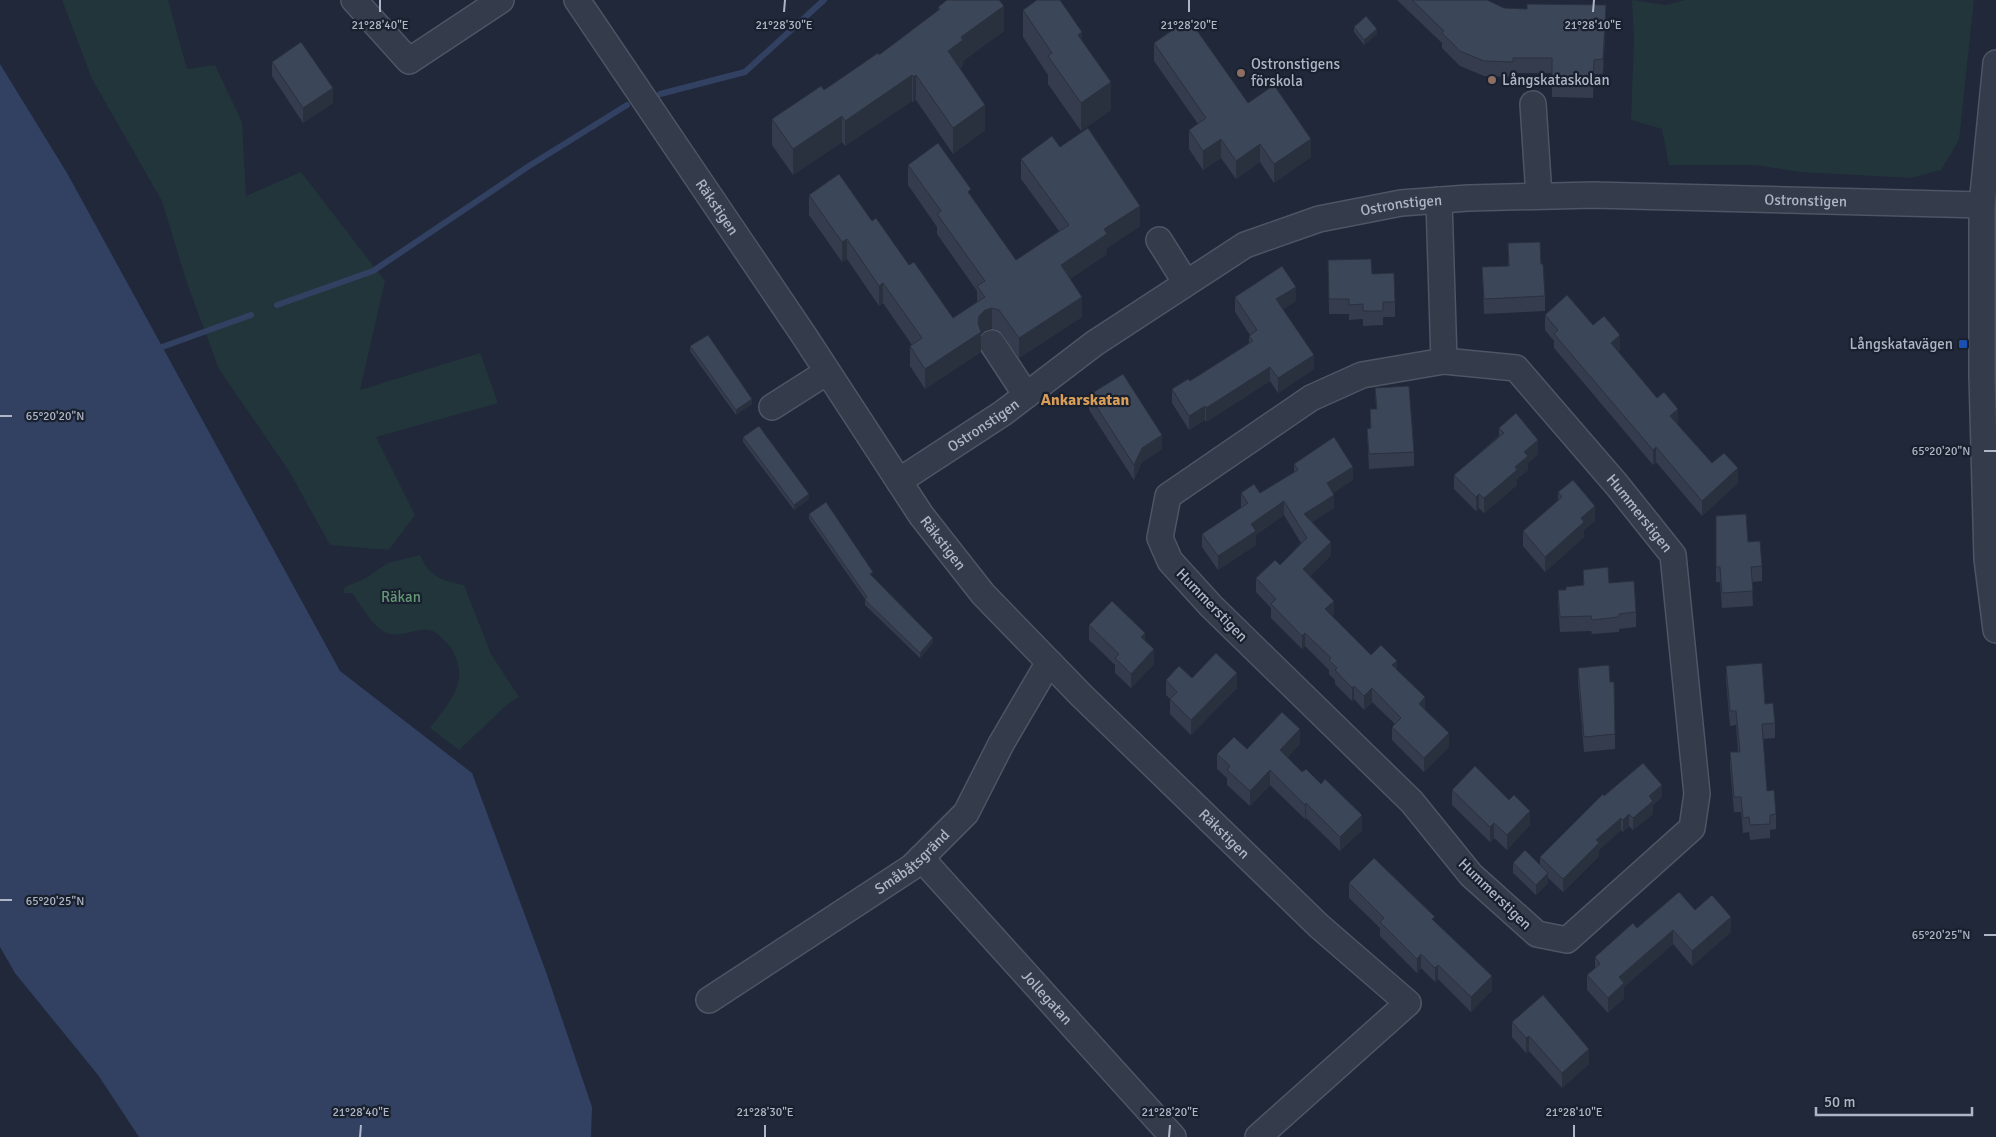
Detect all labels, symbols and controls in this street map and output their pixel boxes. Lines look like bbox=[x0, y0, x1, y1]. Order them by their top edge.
text: 21°28'40"E bbox=[351, 18, 409, 33]
text: 21°28'30"E bbox=[755, 18, 813, 33]
text: 21°28'20"E bbox=[1160, 18, 1218, 33]
text: 21°28'10"E bbox=[1564, 18, 1622, 33]
place label: Ostronstigens förskola bbox=[1251, 55, 1341, 90]
marker: Ostronstigens förskola bbox=[1235, 67, 1247, 79]
place label: Långskataskolan bbox=[1502, 71, 1610, 89]
marker: Långskataskolan bbox=[1486, 74, 1498, 86]
street label: Räkstigen bbox=[692, 176, 742, 238]
street label: Ostronstigen bbox=[1764, 190, 1847, 211]
street label: Ostronstigen bbox=[1359, 191, 1443, 220]
place label: Långskatavägen bbox=[1850, 335, 1953, 353]
marker: Långskatavägen bbox=[1957, 338, 1969, 350]
district label: Ankarskatan bbox=[1041, 390, 1129, 410]
street label: Ostronstigen bbox=[944, 395, 1023, 456]
text: 65°20'20"N bbox=[26, 409, 84, 424]
text: 65°20'20"N bbox=[1912, 444, 1970, 459]
street label: Hummerstigen bbox=[1603, 470, 1676, 556]
street label: Räkstigen bbox=[916, 512, 970, 574]
street label: Hummerstigen bbox=[1173, 565, 1251, 645]
park label: Räkan bbox=[381, 588, 421, 606]
street label: Räkstigen bbox=[1195, 805, 1253, 863]
street label: Småbåtsgränd bbox=[871, 826, 953, 898]
street label: Hummerstigen bbox=[1455, 855, 1535, 933]
text: 65°20'25"N bbox=[26, 894, 84, 909]
text: 65°20'25"N bbox=[1912, 928, 1970, 943]
street label: Jollegatan bbox=[1018, 967, 1076, 1028]
scale bar bbox=[1816, 1084, 1972, 1116]
text: 50 m bbox=[1824, 1093, 1855, 1111]
text: 21°28'40"E bbox=[332, 1105, 390, 1120]
text: 21°28'30"E bbox=[736, 1105, 794, 1120]
text: 21°28'20"E bbox=[1141, 1105, 1199, 1120]
text: 21°28'10"E bbox=[1545, 1105, 1603, 1120]

